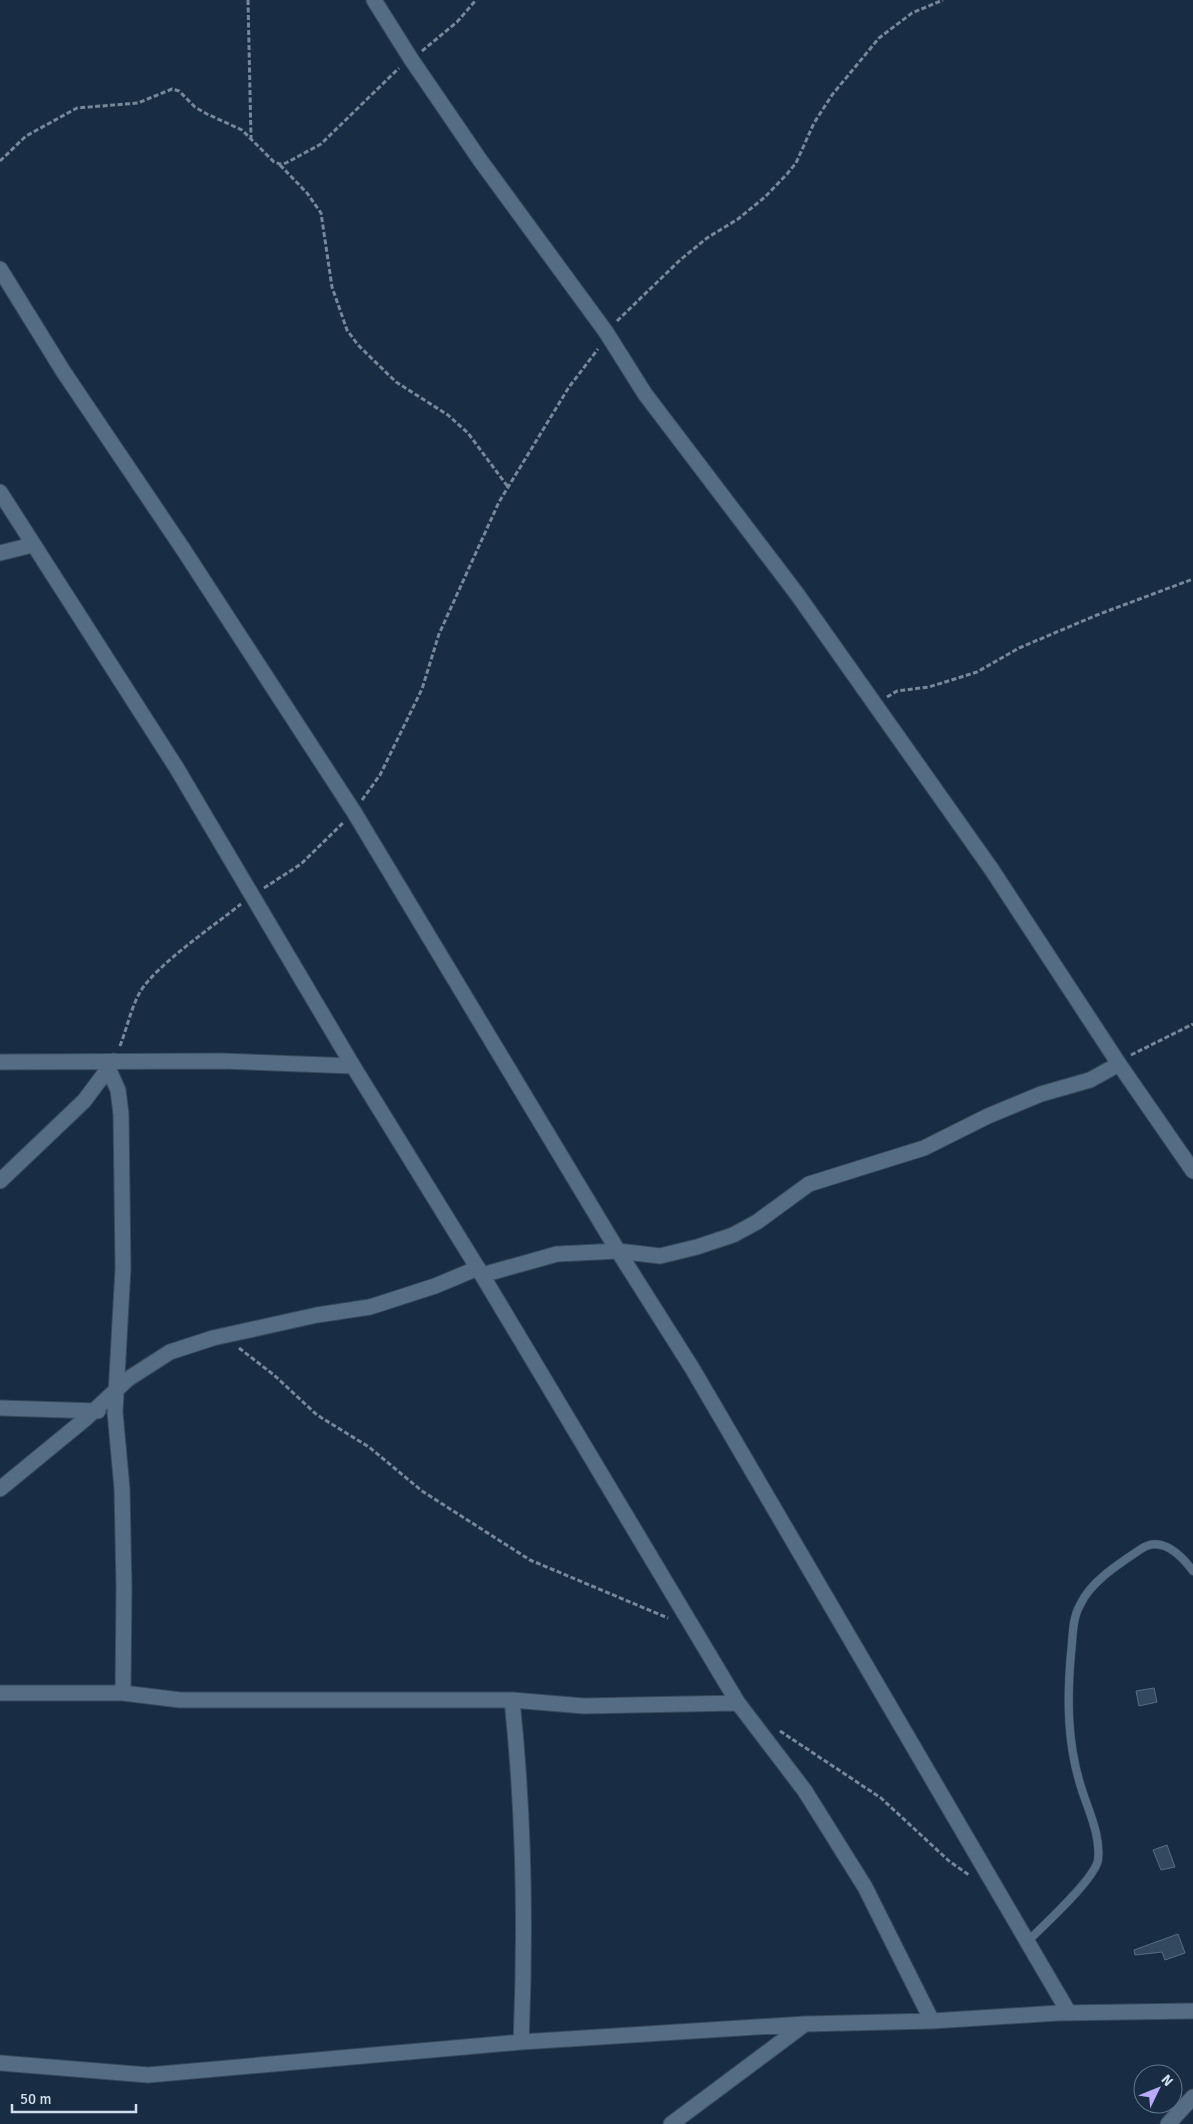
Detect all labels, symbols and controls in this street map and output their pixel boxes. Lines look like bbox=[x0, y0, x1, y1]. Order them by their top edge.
north arrow bbox=[1133, 2064, 1183, 2114]
text: N bbox=[1158, 2071, 1177, 2090]
scale bar bbox=[12, 2082, 136, 2114]
text: 50 m bbox=[20, 2090, 51, 2108]

